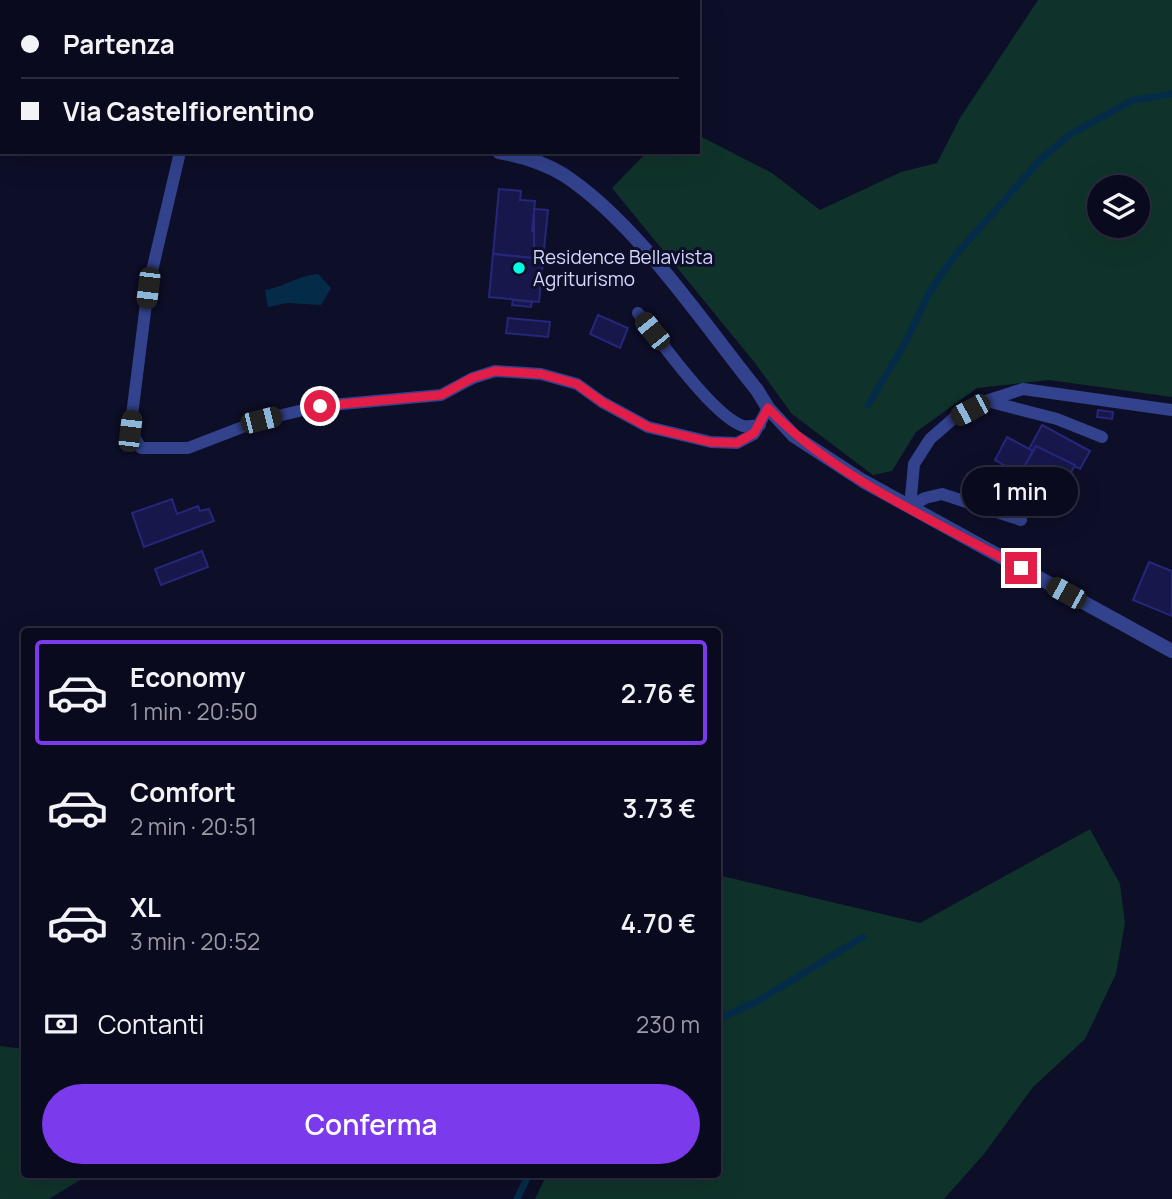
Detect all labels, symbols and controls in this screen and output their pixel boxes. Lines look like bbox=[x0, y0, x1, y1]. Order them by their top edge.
text: Partenza bbox=[63, 26, 175, 62]
text: Via Castelfiorentino bbox=[63, 93, 314, 129]
map controls bbox=[1087, 175, 1150, 238]
button: layers bbox=[1087, 175, 1150, 238]
place label: Residence Bellavista Agriturismo bbox=[533, 244, 713, 292]
marker: Residence Bellavista Agriturismo bbox=[511, 260, 527, 276]
car bbox=[136, 266, 161, 310]
car bbox=[631, 308, 674, 354]
route start bbox=[304, 390, 336, 422]
car bbox=[947, 391, 994, 429]
car bbox=[239, 405, 284, 435]
car bbox=[118, 409, 143, 453]
callout: 1 min bbox=[963, 466, 1079, 516]
text: 1 min bbox=[993, 475, 1047, 507]
route end bbox=[1005, 552, 1037, 584]
car bbox=[1043, 574, 1090, 612]
text: Economy bbox=[130, 659, 245, 695]
icon: car bbox=[46, 661, 109, 724]
text: 2.76 € bbox=[621, 675, 696, 711]
text: 1 min · 20:50 bbox=[130, 695, 258, 727]
text: Comfort bbox=[130, 774, 236, 810]
icon: car bbox=[46, 776, 109, 839]
text: 3.73 € bbox=[623, 790, 696, 826]
text: 2 min · 20:51 bbox=[130, 810, 257, 842]
text: XL bbox=[130, 889, 161, 925]
icon: car bbox=[46, 891, 109, 954]
text: 4.70 € bbox=[620, 905, 696, 941]
text: 3 min · 20:52 bbox=[130, 925, 260, 957]
icon: cash bbox=[42, 1005, 80, 1043]
text: Contanti bbox=[98, 1006, 204, 1042]
text: 230 m bbox=[636, 1008, 700, 1040]
button: Conferma bbox=[42, 1084, 700, 1164]

